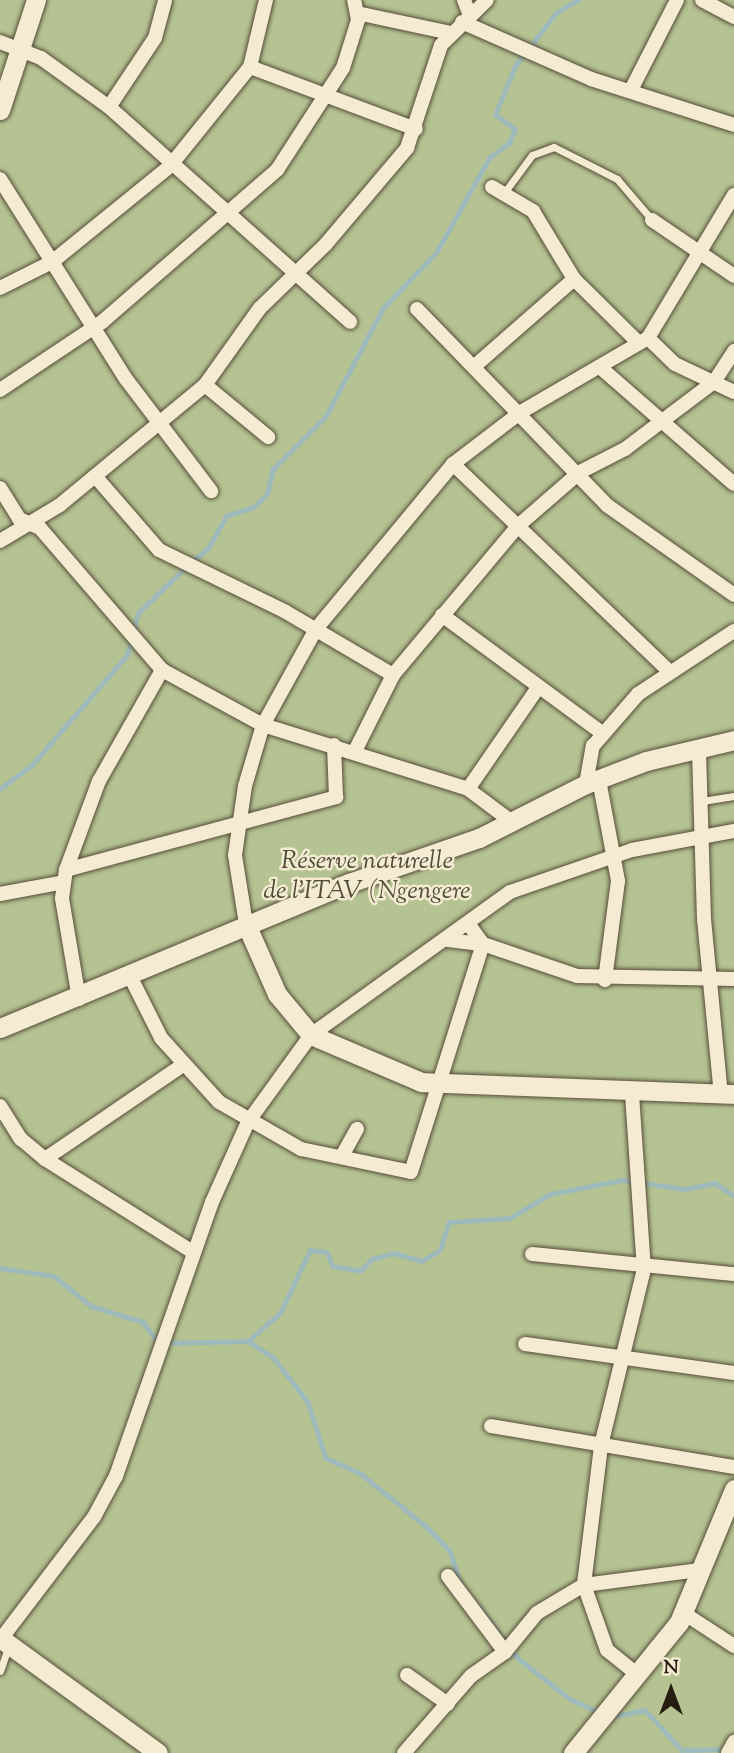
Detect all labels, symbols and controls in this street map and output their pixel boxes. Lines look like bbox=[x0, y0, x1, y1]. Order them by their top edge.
park label: Réserve naturelle de l'ITAV (Ngengere bbox=[263, 846, 471, 908]
north arrow bbox=[636, 1655, 706, 1725]
text: N bbox=[663, 1655, 679, 1682]

